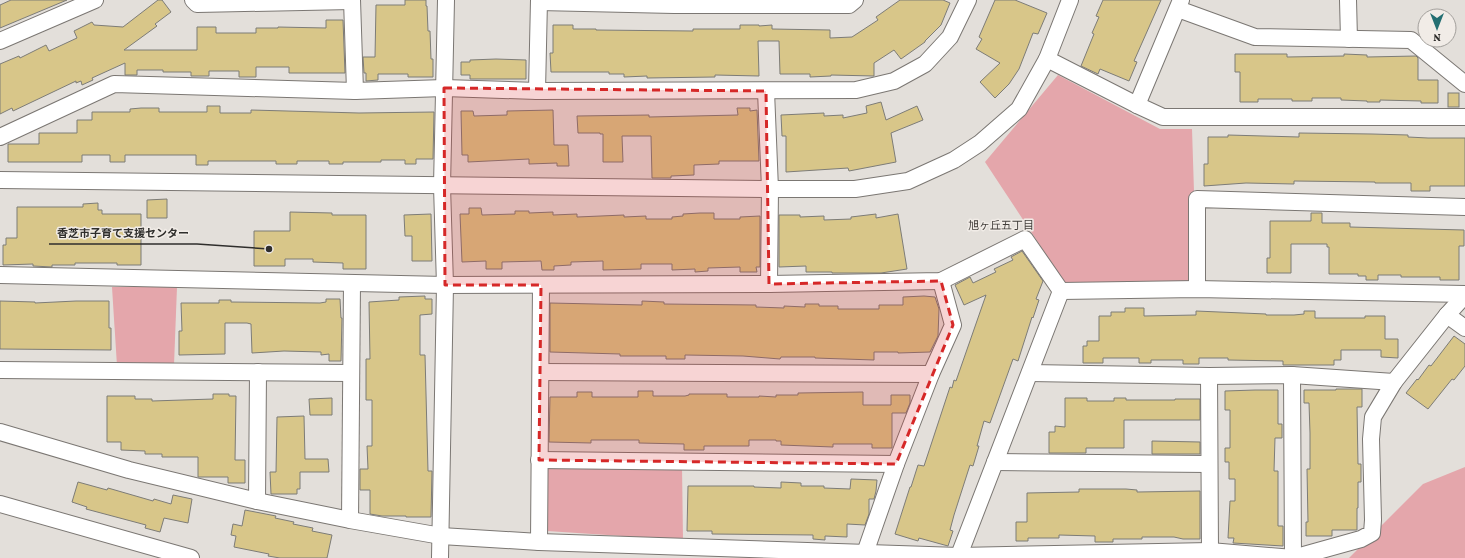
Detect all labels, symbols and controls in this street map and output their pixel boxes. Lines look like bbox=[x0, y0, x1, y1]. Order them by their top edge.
north arrow bbox=[1417, 8, 1457, 48]
text: N bbox=[1433, 32, 1441, 44]
district label: 旭ヶ丘五丁目 bbox=[968, 219, 1034, 231]
callout: 香芝市子育て支援センター bbox=[49, 221, 197, 244]
text: 香芝市子育て支援センター bbox=[57, 227, 189, 239]

